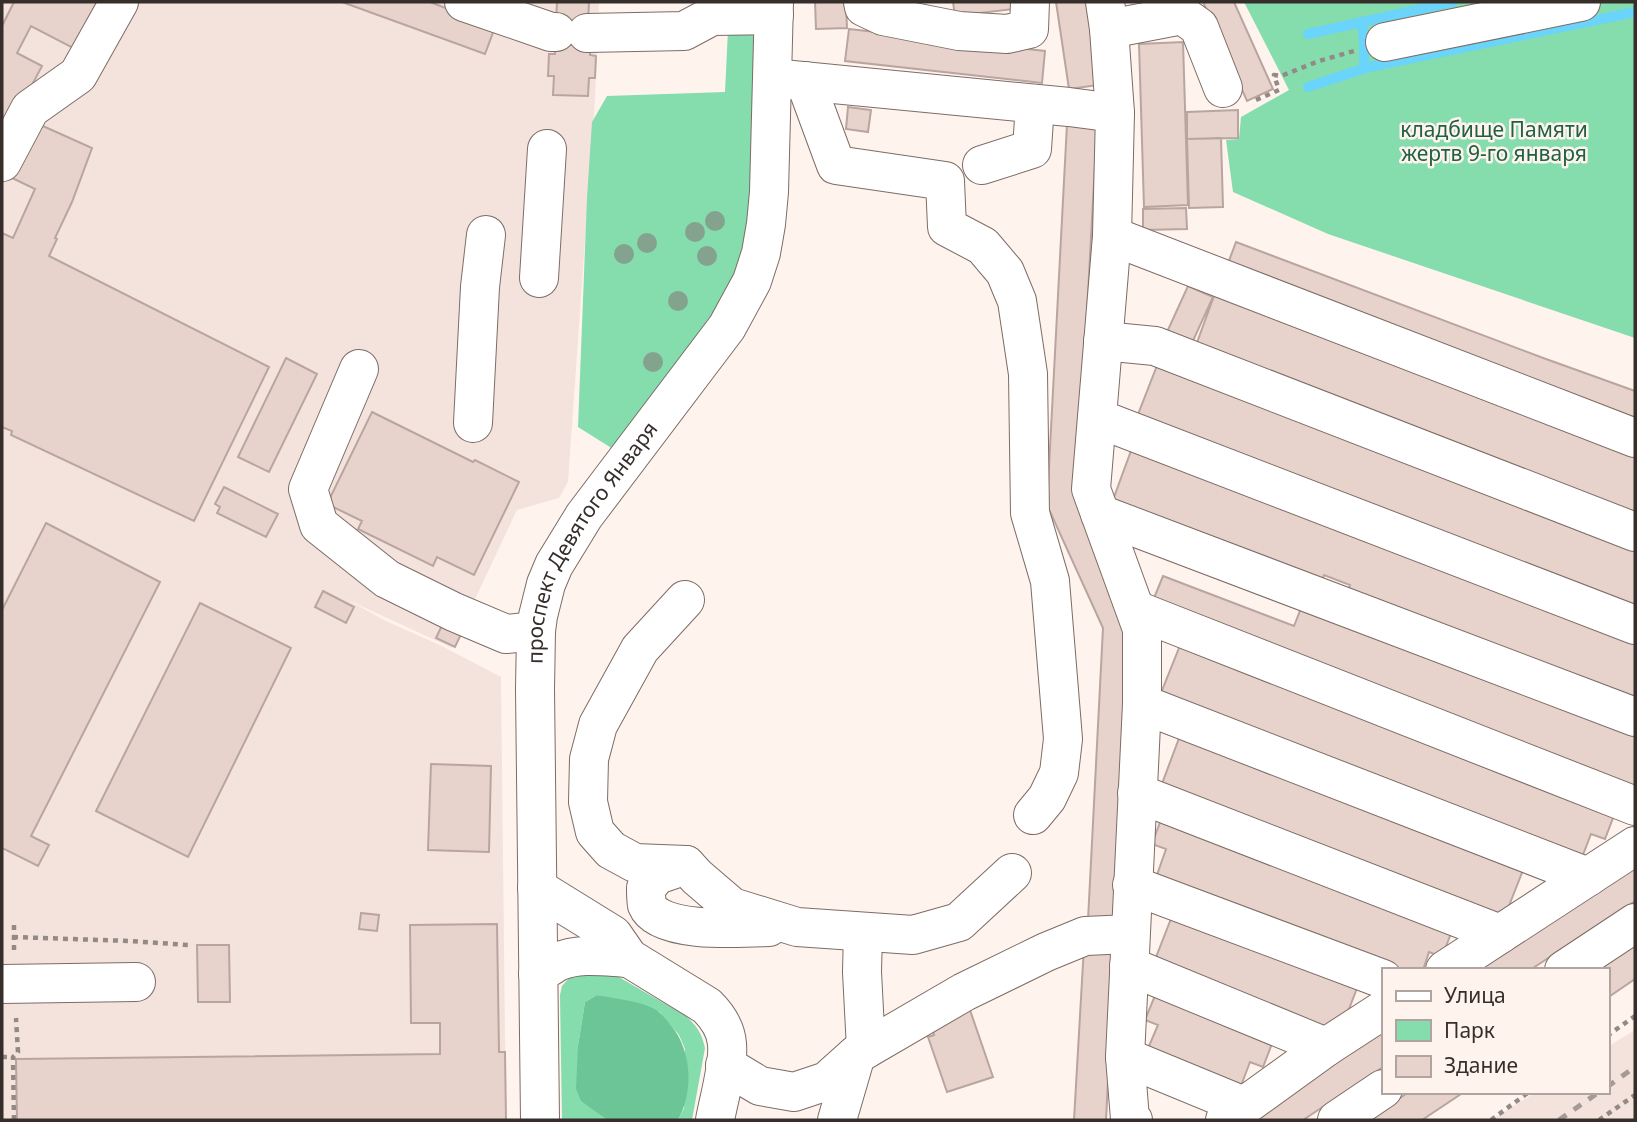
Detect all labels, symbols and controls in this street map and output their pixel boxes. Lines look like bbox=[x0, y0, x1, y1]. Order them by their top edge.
park label: кладбище Памяти жертв 9-го января bbox=[1400, 115, 1588, 167]
street label: проспект Девятого Января bbox=[520, 416, 663, 664]
legend bbox=[1382, 968, 1609, 1094]
text: Улица bbox=[1444, 981, 1506, 1009]
text: Парк bbox=[1444, 1016, 1495, 1044]
text: Здание bbox=[1444, 1051, 1518, 1079]

